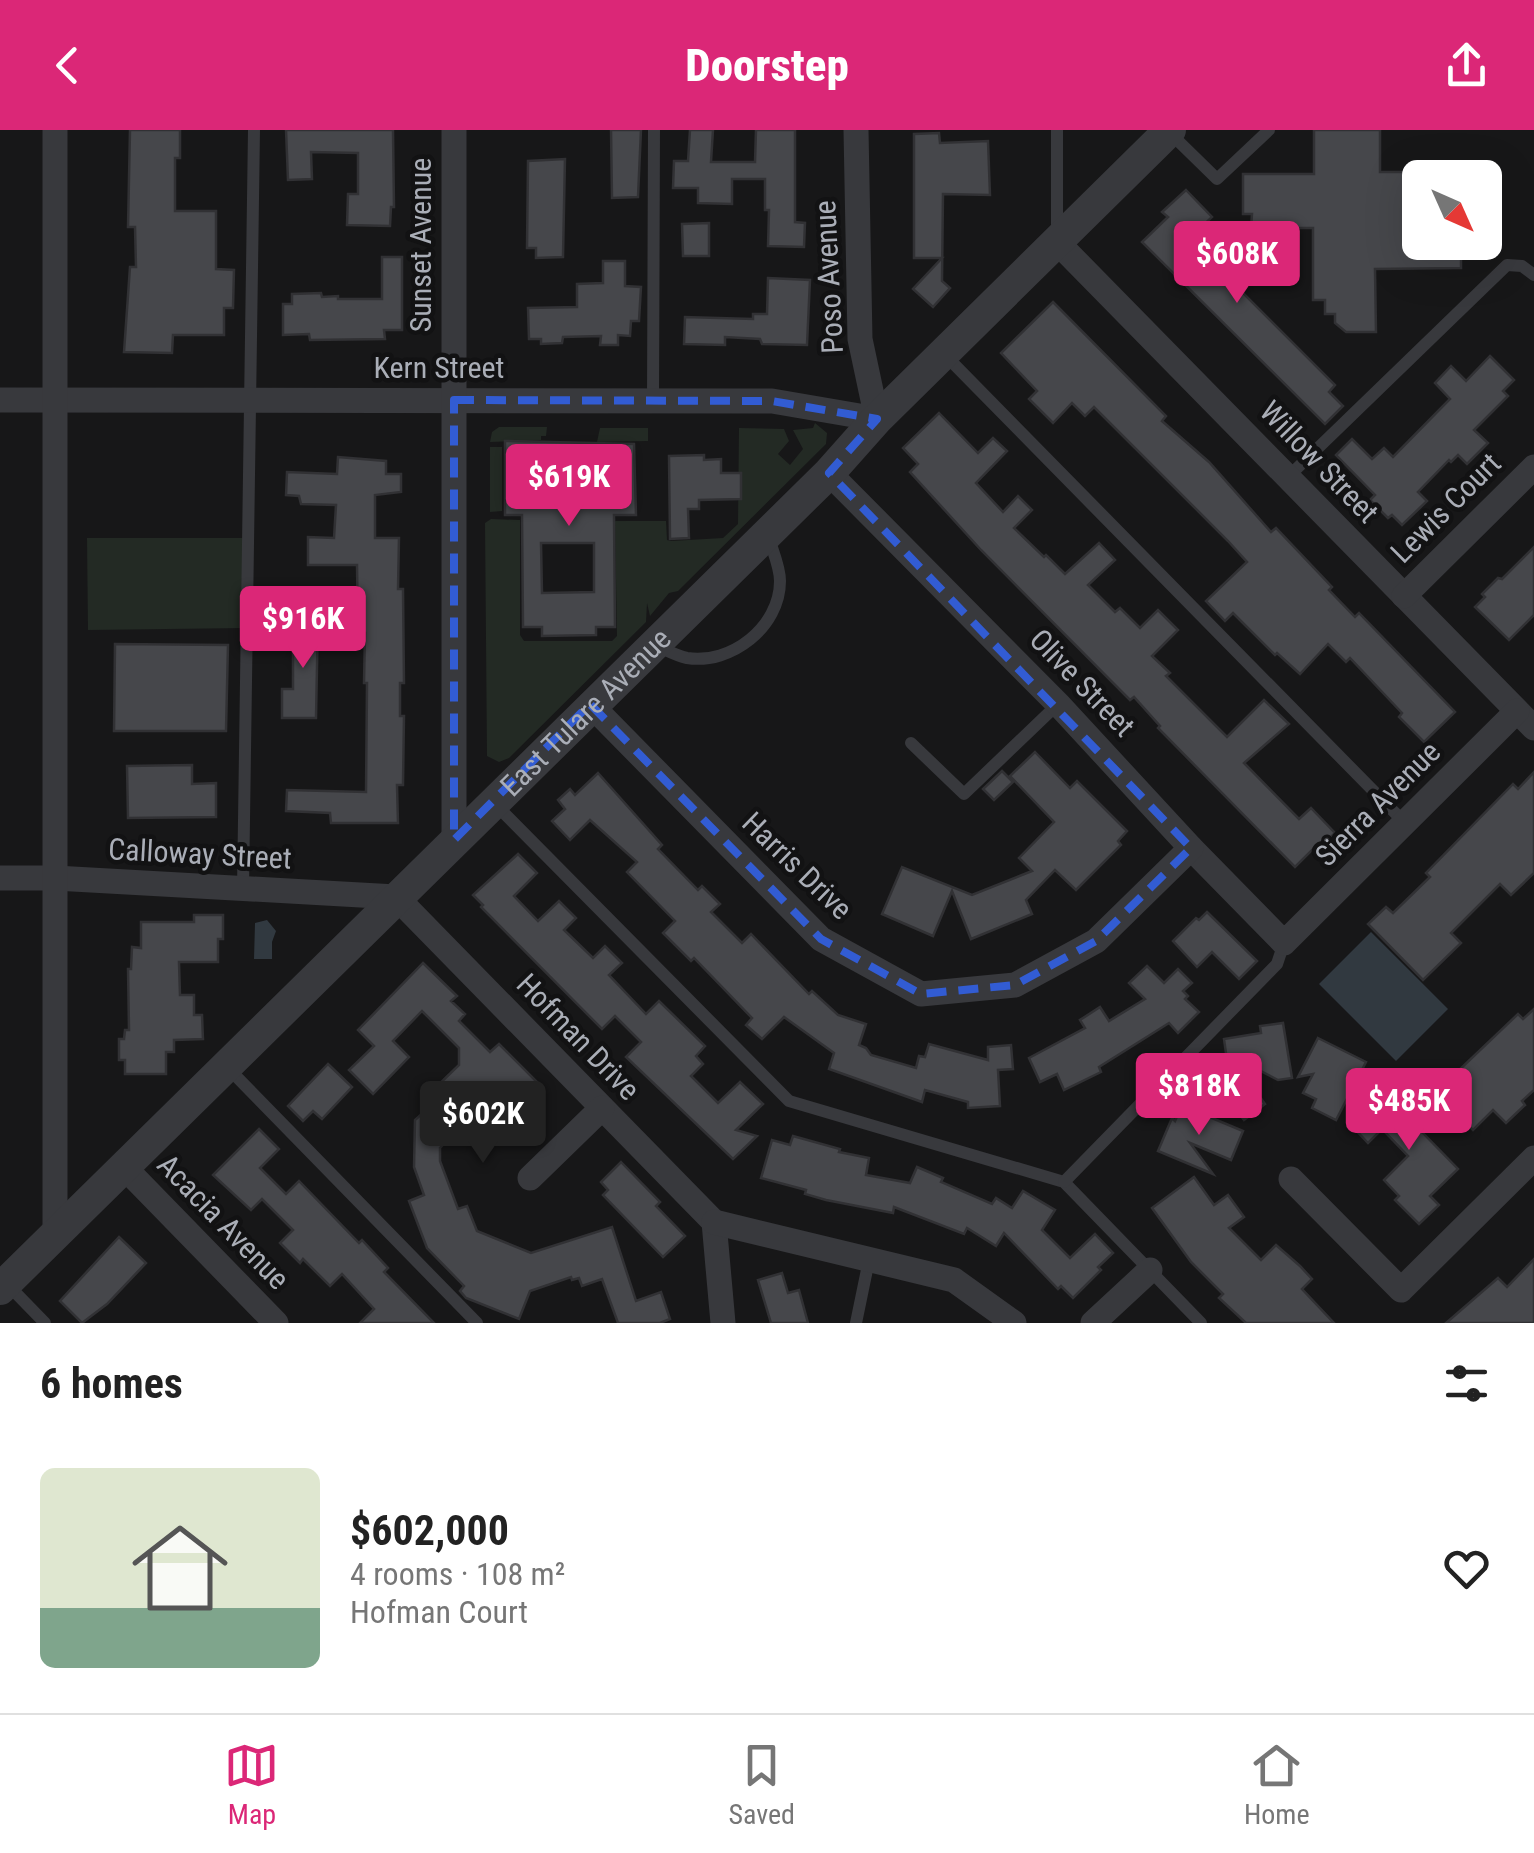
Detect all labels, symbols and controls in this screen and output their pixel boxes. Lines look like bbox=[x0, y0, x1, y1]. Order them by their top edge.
icon: back bbox=[40, 38, 95, 93]
icon: share bbox=[1439, 38, 1494, 93]
text: Doorstep bbox=[685, 39, 849, 92]
street label: Sunset Avenue bbox=[403, 158, 438, 332]
north arrow bbox=[1402, 160, 1502, 260]
map controls bbox=[1402, 160, 1502, 260]
street label: Poso Avenue bbox=[807, 199, 850, 355]
pin: $608K bbox=[1167, 221, 1307, 306]
text: $608K bbox=[1196, 234, 1278, 272]
street label: Kern Street bbox=[374, 350, 504, 385]
street label: Willow Street bbox=[1253, 394, 1386, 530]
pin: $619K bbox=[499, 444, 639, 529]
street label: Lewis Court bbox=[1384, 446, 1508, 570]
text: $619K bbox=[528, 457, 610, 495]
pin: $916K bbox=[233, 586, 373, 671]
text: $916K bbox=[262, 599, 344, 637]
street label: East Tulare Avenue bbox=[493, 621, 678, 803]
street label: Olive Street bbox=[1023, 622, 1142, 744]
street label: Sierra Avenue bbox=[1308, 734, 1447, 873]
street label: Harris Drive bbox=[735, 805, 859, 926]
street label: Calloway Street bbox=[107, 831, 293, 876]
street label: Hofman Drive bbox=[510, 966, 647, 1107]
pin: $818K bbox=[1129, 1053, 1269, 1138]
text: $818K bbox=[1158, 1066, 1240, 1104]
pin: $485K bbox=[1339, 1068, 1479, 1153]
pin: $602K bbox=[413, 1081, 553, 1166]
text: $485K bbox=[1368, 1081, 1450, 1119]
text: $602K bbox=[442, 1094, 524, 1132]
street label: Acacia Avenue bbox=[150, 1147, 296, 1296]
icon: filters bbox=[1439, 1356, 1494, 1411]
text: 6 homes bbox=[40, 1359, 183, 1408]
text: $602,000 bbox=[350, 1506, 509, 1555]
icon: home bbox=[120, 1508, 240, 1628]
icon: heart bbox=[1439, 1541, 1494, 1596]
text: 4 rooms · 108 m² bbox=[350, 1555, 565, 1593]
text: Hofman Court bbox=[350, 1593, 528, 1631]
tab: Map bbox=[224, 1738, 279, 1831]
tab: Saved bbox=[728, 1738, 795, 1831]
tab: Home bbox=[1244, 1738, 1310, 1831]

